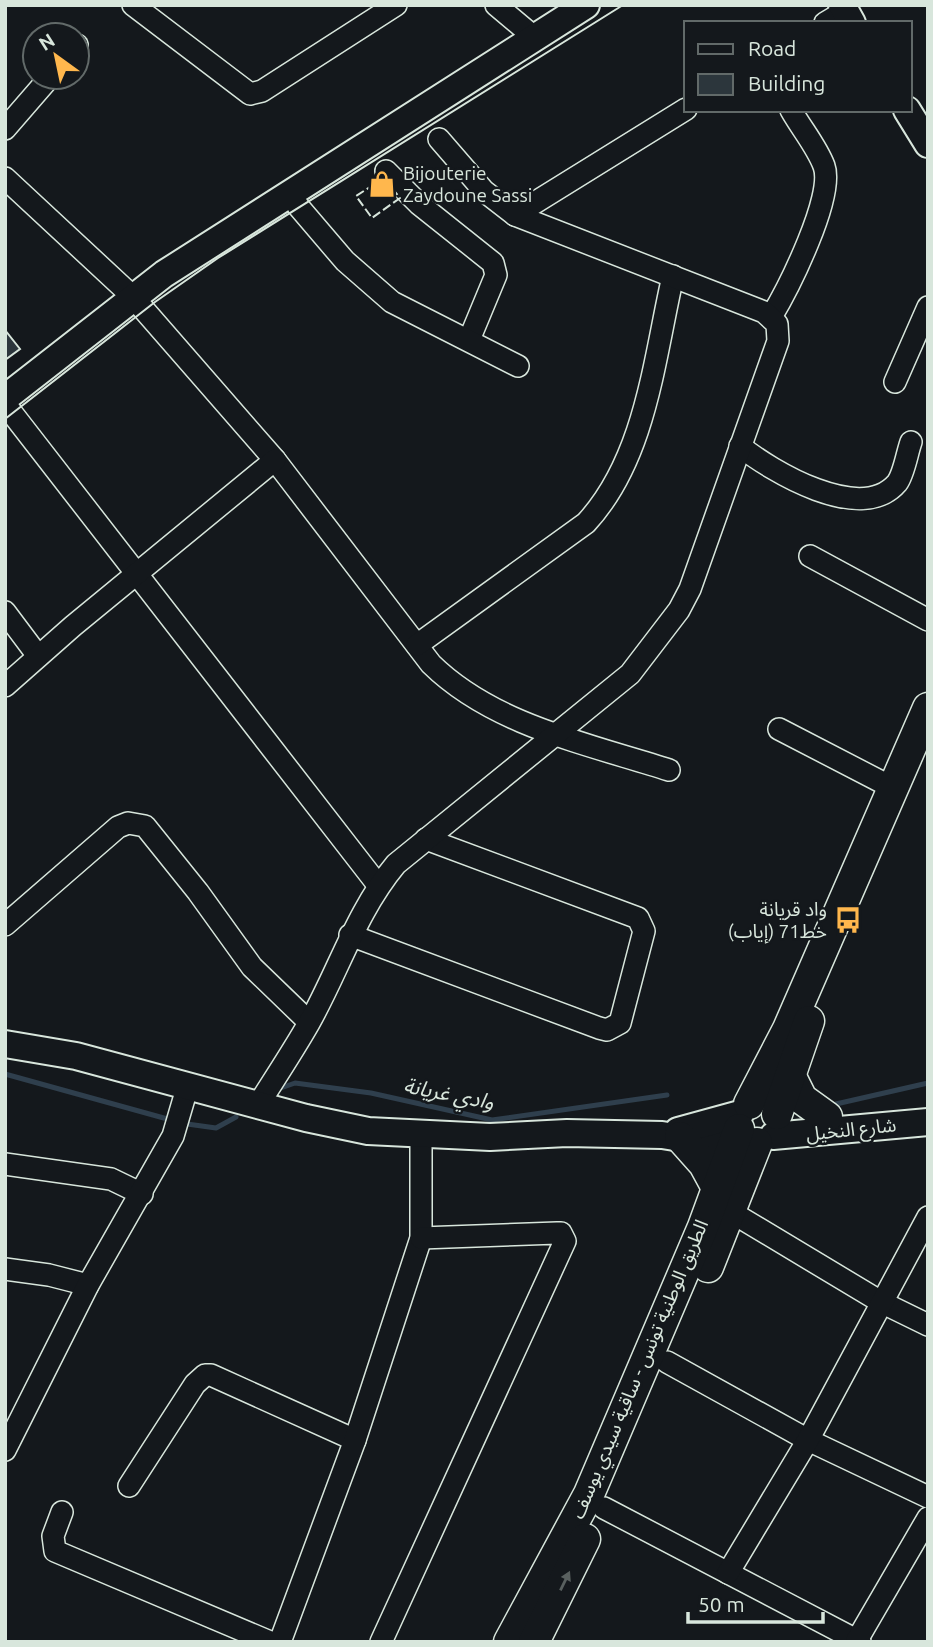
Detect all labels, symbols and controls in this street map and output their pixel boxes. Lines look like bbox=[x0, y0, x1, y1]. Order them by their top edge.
north arrow bbox=[21, 21, 91, 91]
legend bbox=[684, 21, 912, 112]
text: N bbox=[35, 29, 59, 55]
text: Road bbox=[748, 36, 796, 60]
text: Building bbox=[748, 71, 825, 95]
place label: Bijouterie Zaydoune Sassi bbox=[403, 162, 532, 206]
shop icon: Bijouterie Zaydoune Sassi bbox=[367, 169, 397, 199]
place label: واد قريانة خط71 (إياب) bbox=[728, 898, 827, 944]
bus stop icon: واد قريانة خط71 (إياب) bbox=[833, 905, 863, 935]
water label: وادي غريانة bbox=[401, 1072, 496, 1118]
street label: شارع النخيل bbox=[805, 1113, 897, 1148]
street label: الطريق الوطنية تونس - ساقية سيدي يوسف bbox=[566, 1216, 716, 1524]
one-way arrow bbox=[559, 1571, 570, 1591]
scale bar bbox=[688, 1580, 823, 1624]
text: 50 m bbox=[698, 1592, 745, 1616]

